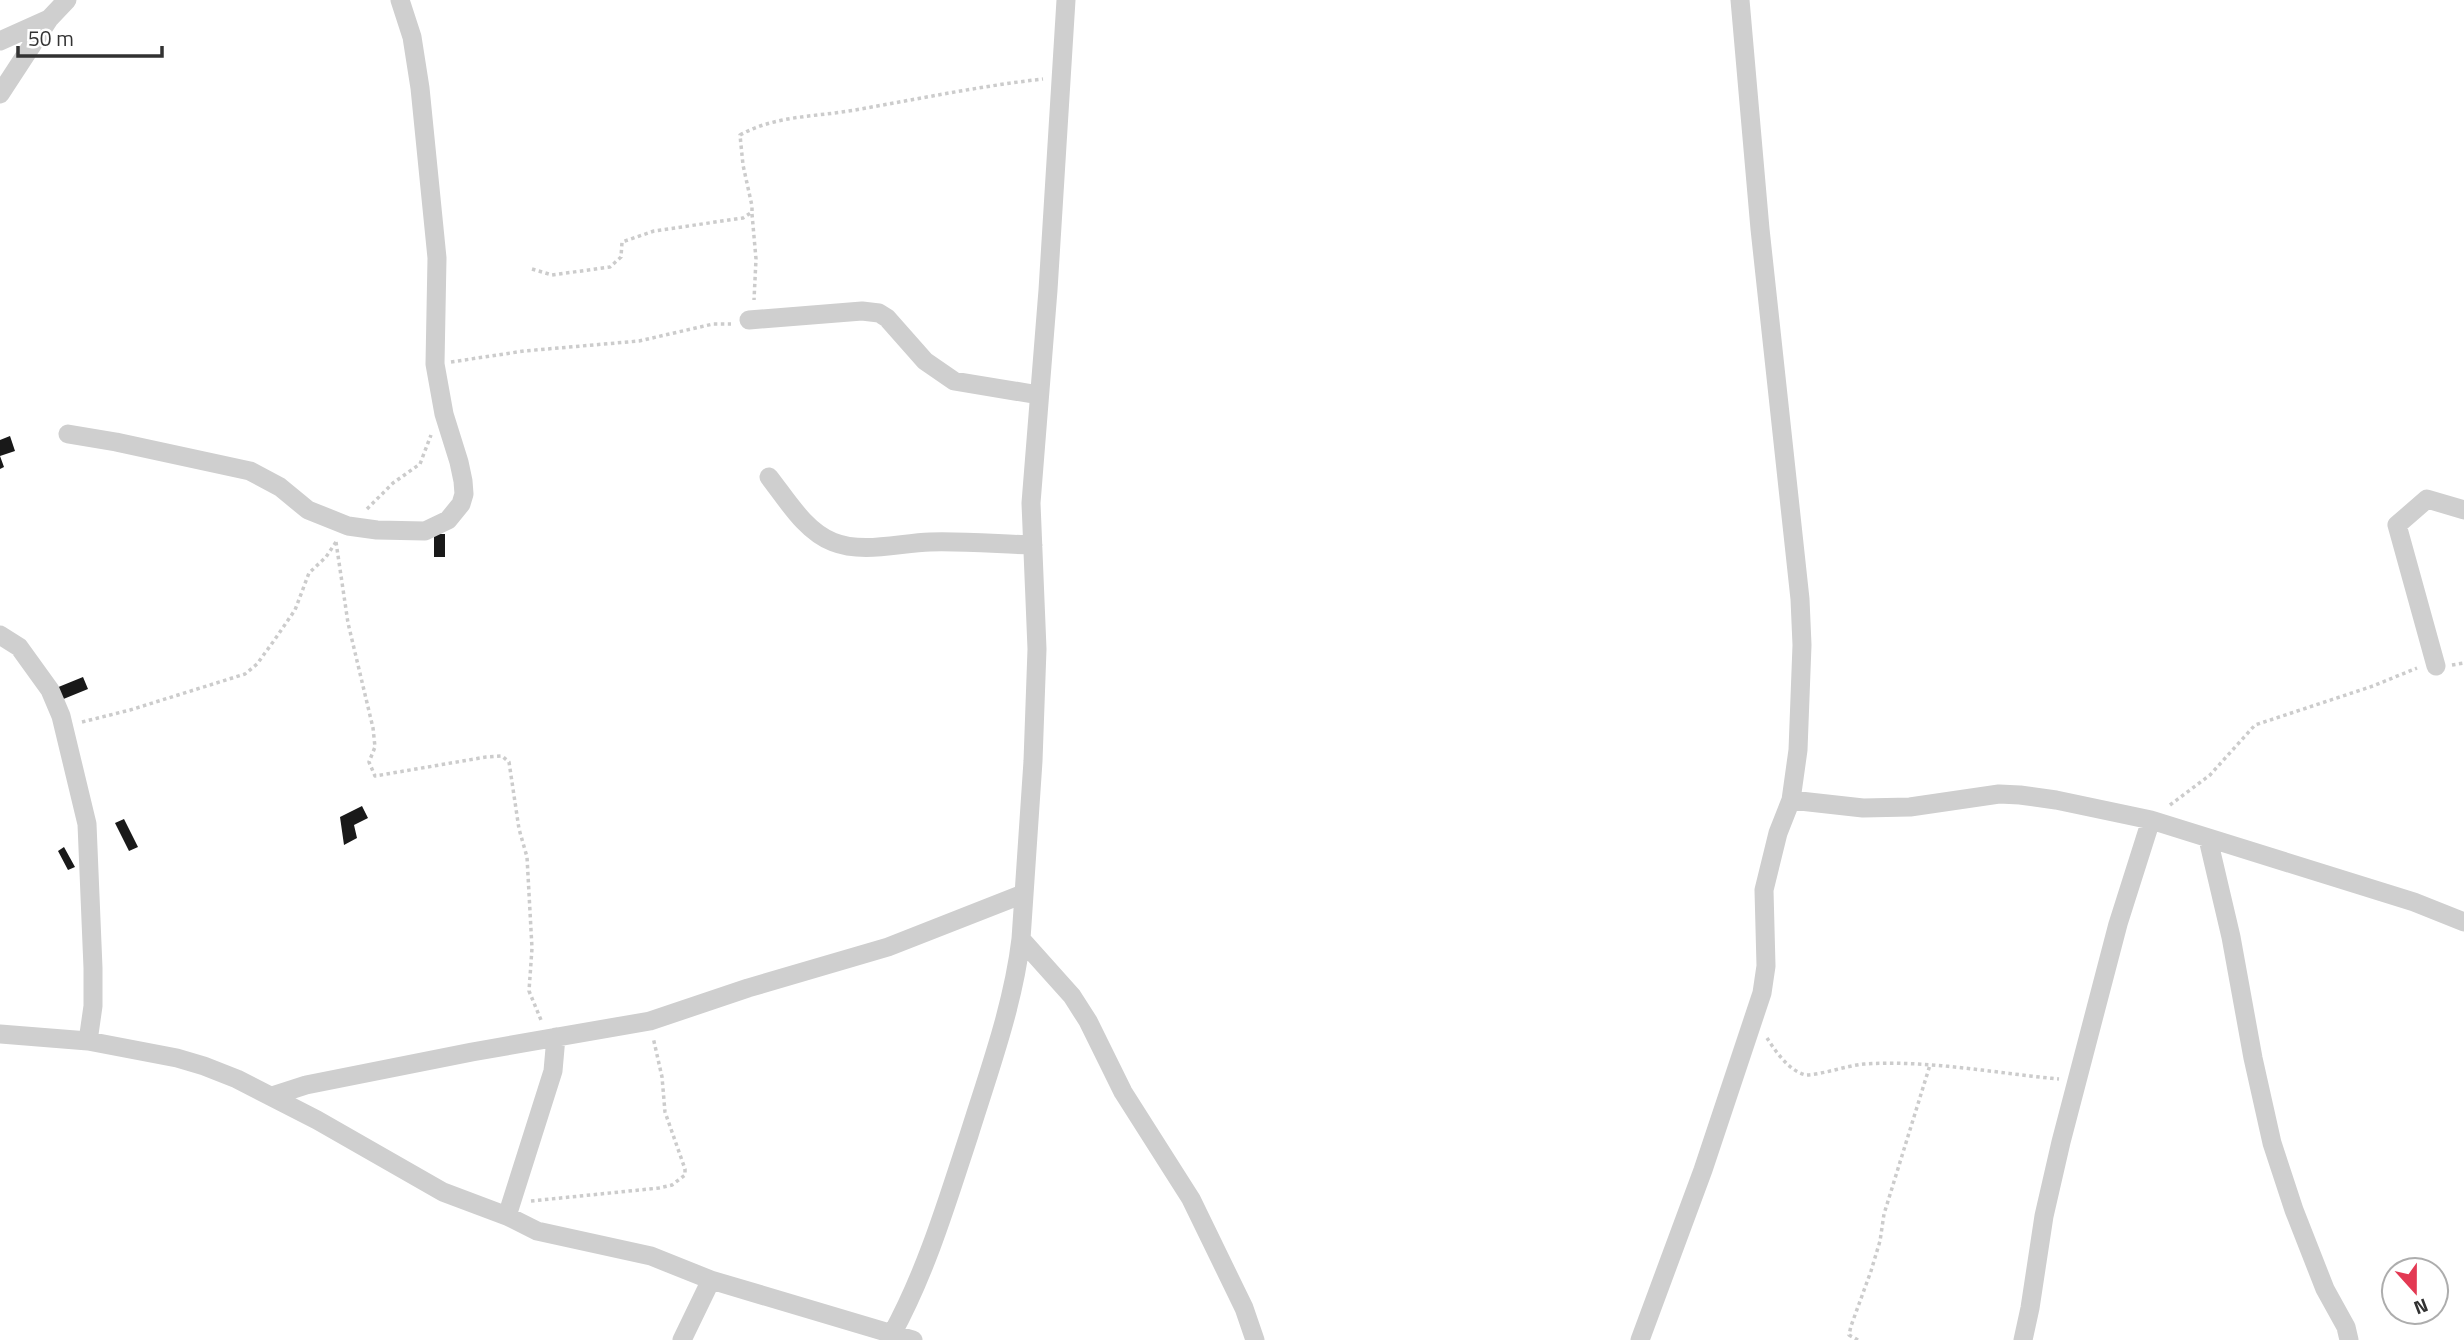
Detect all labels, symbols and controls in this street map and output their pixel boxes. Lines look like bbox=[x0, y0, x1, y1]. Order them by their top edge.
scale bar bbox=[18, 14, 161, 58]
text: 50 m bbox=[28, 22, 74, 54]
north arrow bbox=[2380, 1256, 2450, 1326]
text: N bbox=[2410, 1291, 2433, 1323]

